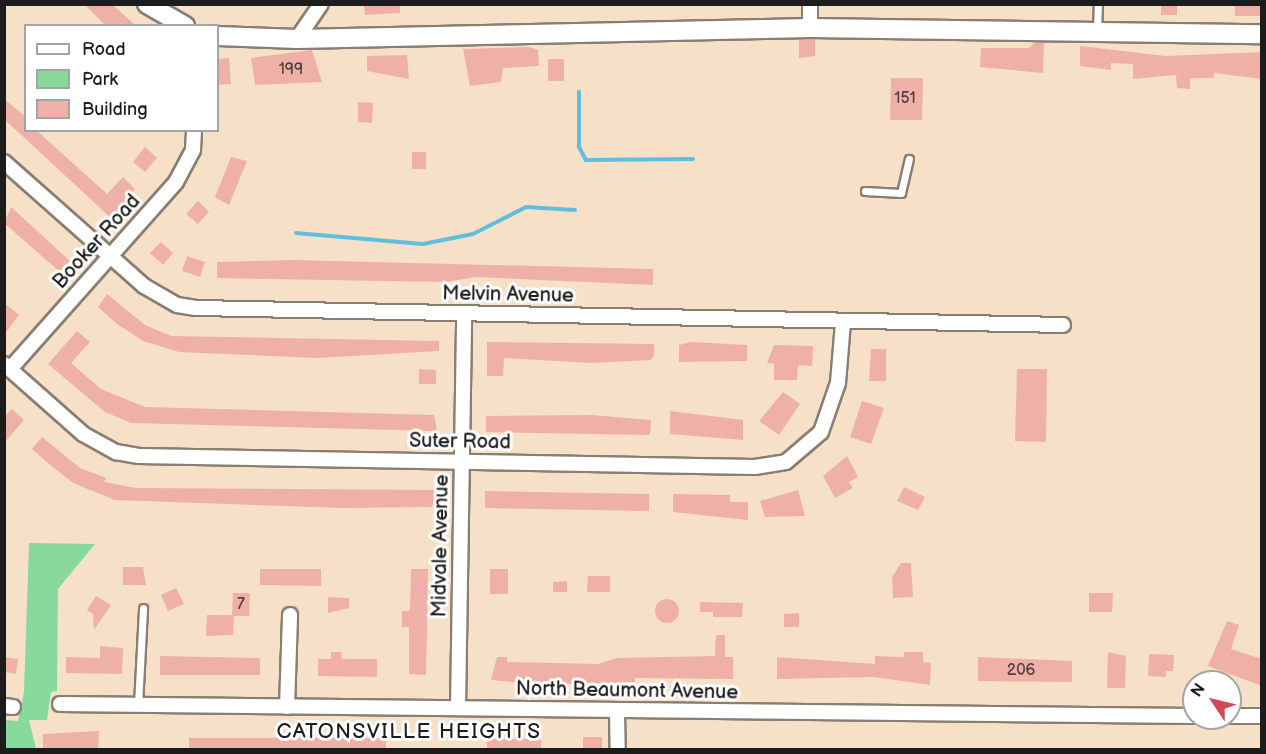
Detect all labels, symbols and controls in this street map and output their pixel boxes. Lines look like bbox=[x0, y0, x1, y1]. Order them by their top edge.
legend bbox=[24, 24, 219, 132]
text: Road bbox=[82, 39, 126, 60]
house number: 199 bbox=[279, 60, 303, 80]
text: Park bbox=[82, 69, 118, 90]
house number: 151 bbox=[894, 89, 916, 109]
text: Building bbox=[82, 99, 148, 120]
street label: Booker Road bbox=[48, 190, 146, 294]
street label: Melvin Avenue bbox=[442, 282, 574, 308]
street label: Suter Road bbox=[409, 429, 511, 455]
street label: Midvale Avenue bbox=[428, 474, 454, 618]
house number: 7 bbox=[237, 595, 245, 615]
house number: 206 bbox=[1007, 661, 1035, 681]
north arrow bbox=[1182, 670, 1242, 730]
street label: North Beaumont Avenue bbox=[516, 677, 738, 705]
text: N bbox=[1187, 680, 1210, 701]
district label: CATONSVILLE HEIGHTS bbox=[276, 719, 542, 745]

